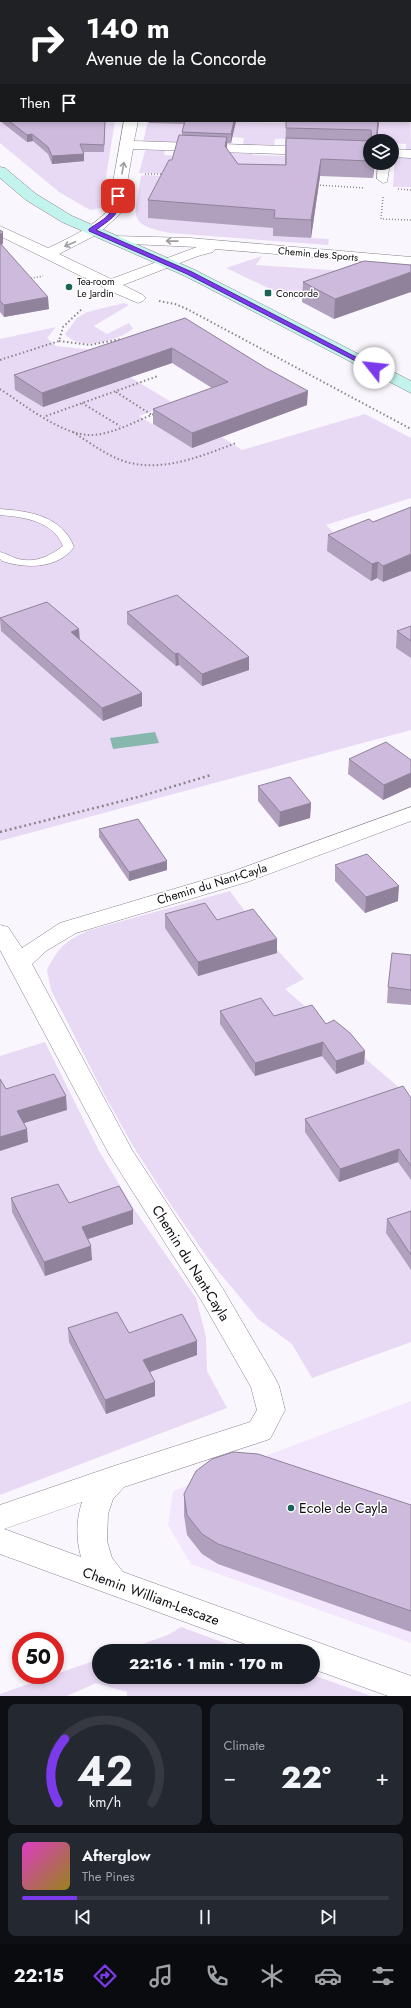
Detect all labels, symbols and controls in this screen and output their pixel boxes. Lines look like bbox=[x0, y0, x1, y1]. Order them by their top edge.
text: 140 m bbox=[86, 8, 170, 49]
icon: right bbox=[20, 16, 72, 68]
text: Avenue de la Concorde bbox=[86, 46, 266, 72]
text: Then bbox=[20, 92, 50, 114]
icon: arrive bbox=[58, 92, 80, 114]
map controls bbox=[363, 134, 399, 170]
button: layers bbox=[363, 134, 399, 170]
one-way arrow bbox=[119, 162, 127, 175]
pin bbox=[101, 179, 135, 213]
icon: arrive bbox=[107, 185, 129, 207]
one-way arrow bbox=[166, 238, 179, 245]
one-way arrow bbox=[64, 240, 76, 248]
street label: Chemin des Sports bbox=[277, 243, 359, 265]
place label: Tea-room Le Jardin bbox=[77, 274, 115, 301]
marker: Tea-room Le Jardin bbox=[64, 282, 74, 292]
place label: Concorde bbox=[276, 286, 318, 301]
marker: Concorde bbox=[263, 288, 273, 298]
position arrow bbox=[353, 347, 395, 389]
street label: Chemin du Nant-Cayla bbox=[155, 859, 270, 909]
street label: Chemin du Nant-Cayla bbox=[147, 1201, 235, 1325]
place label: Ecole de Cayla bbox=[299, 1498, 387, 1518]
marker: Ecole de Cayla bbox=[286, 1503, 296, 1513]
street label: Chemin William-Lescaze bbox=[80, 1562, 222, 1630]
speed limit sign: 50 bbox=[12, 1632, 64, 1684]
text: 22:16 · 1 min · 170 m bbox=[129, 1653, 283, 1675]
text: Climate bbox=[224, 1736, 265, 1755]
text: 42 bbox=[77, 1740, 133, 1801]
text: 22° bbox=[281, 1756, 331, 1799]
text: − bbox=[224, 1761, 236, 1793]
text: + bbox=[375, 1761, 389, 1793]
text: km/h bbox=[89, 1791, 121, 1811]
text: Afterglow bbox=[82, 1845, 151, 1867]
text: The Pines bbox=[82, 1867, 135, 1886]
icon: previous bbox=[72, 1906, 94, 1928]
icon: pause bbox=[194, 1906, 216, 1928]
icon: next bbox=[317, 1906, 339, 1928]
icon: directions bbox=[91, 1962, 119, 1990]
icon: music bbox=[147, 1962, 175, 1990]
icon: phone bbox=[203, 1962, 231, 1990]
icon: climate bbox=[258, 1962, 286, 1990]
icon: car bbox=[314, 1962, 342, 1990]
icon: filters bbox=[369, 1962, 397, 1990]
text: 22:15 bbox=[14, 1963, 64, 1989]

